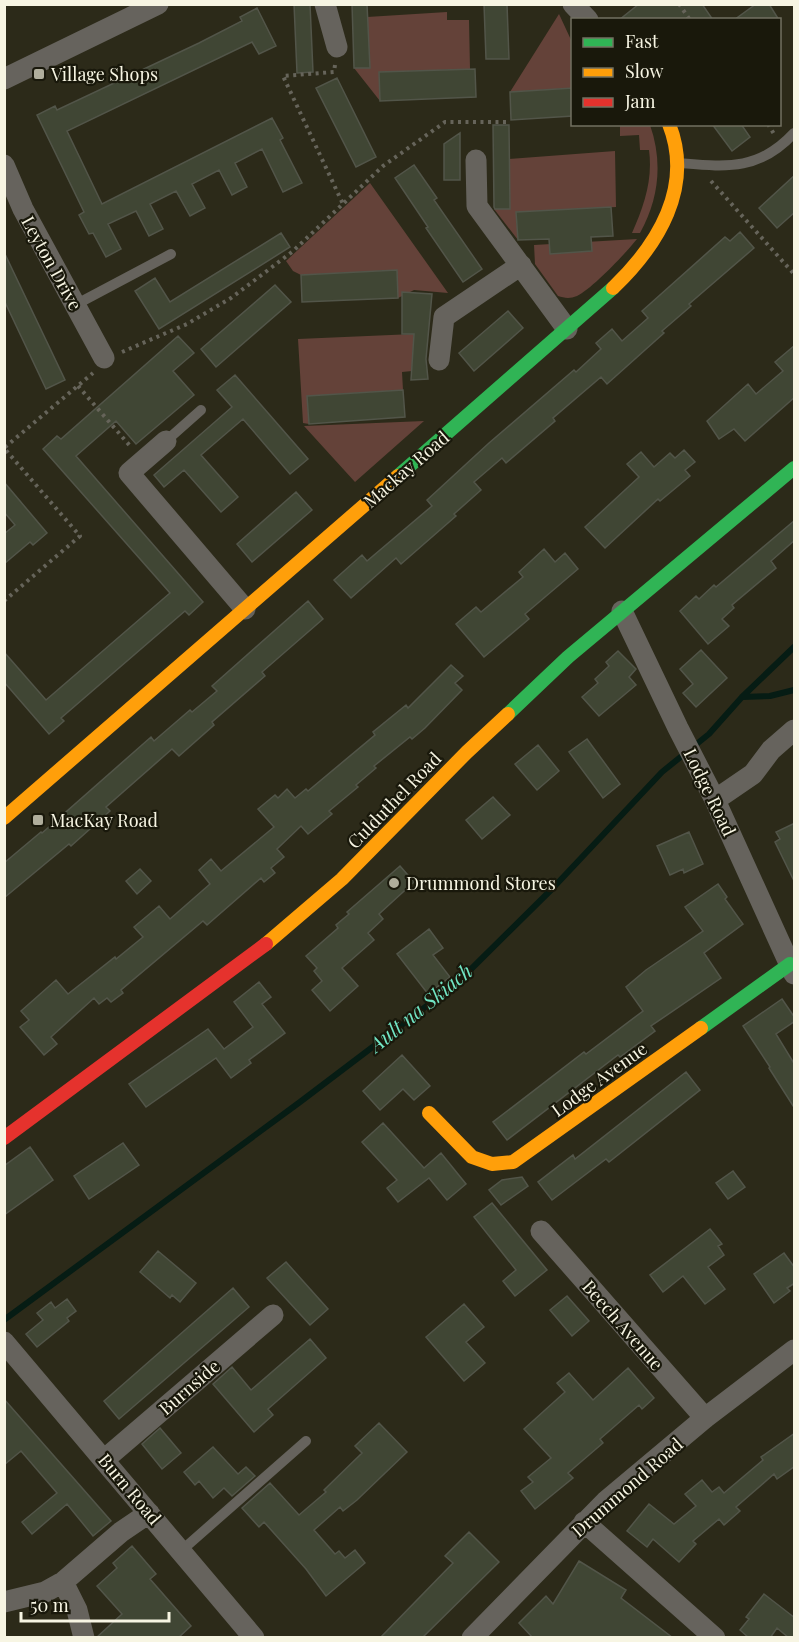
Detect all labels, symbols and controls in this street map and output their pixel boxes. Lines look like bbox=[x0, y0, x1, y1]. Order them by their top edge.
legend bbox=[571, 18, 781, 126]
text: Fast bbox=[625, 29, 659, 53]
text: Slow bbox=[625, 59, 663, 83]
place label: Village Shops bbox=[50, 62, 158, 86]
marker: Village Shops bbox=[32, 67, 46, 81]
text: Jam bbox=[624, 89, 655, 113]
street label: Leyton Drive bbox=[16, 212, 88, 314]
street label: Mackay Road bbox=[358, 425, 454, 513]
street label: Lodge Road bbox=[678, 744, 742, 840]
street label: Culduthel Road bbox=[342, 746, 447, 853]
place label: MacKay Road bbox=[50, 808, 159, 832]
marker: MacKay Road bbox=[31, 813, 45, 827]
place label: Drummond Stores bbox=[406, 871, 556, 895]
marker: Drummond Stores bbox=[387, 876, 401, 890]
water label: Ault na Skiach bbox=[361, 957, 477, 1058]
street label: Lodge Avenue bbox=[546, 1036, 652, 1122]
street label: Beech Avenue bbox=[577, 1275, 669, 1375]
street label: Burnside bbox=[153, 1354, 225, 1420]
street label: Drummond Road bbox=[566, 1432, 688, 1542]
street label: Burn Road bbox=[93, 1448, 167, 1530]
scale bar bbox=[21, 1585, 170, 1623]
text: 50 m bbox=[30, 1593, 69, 1617]

